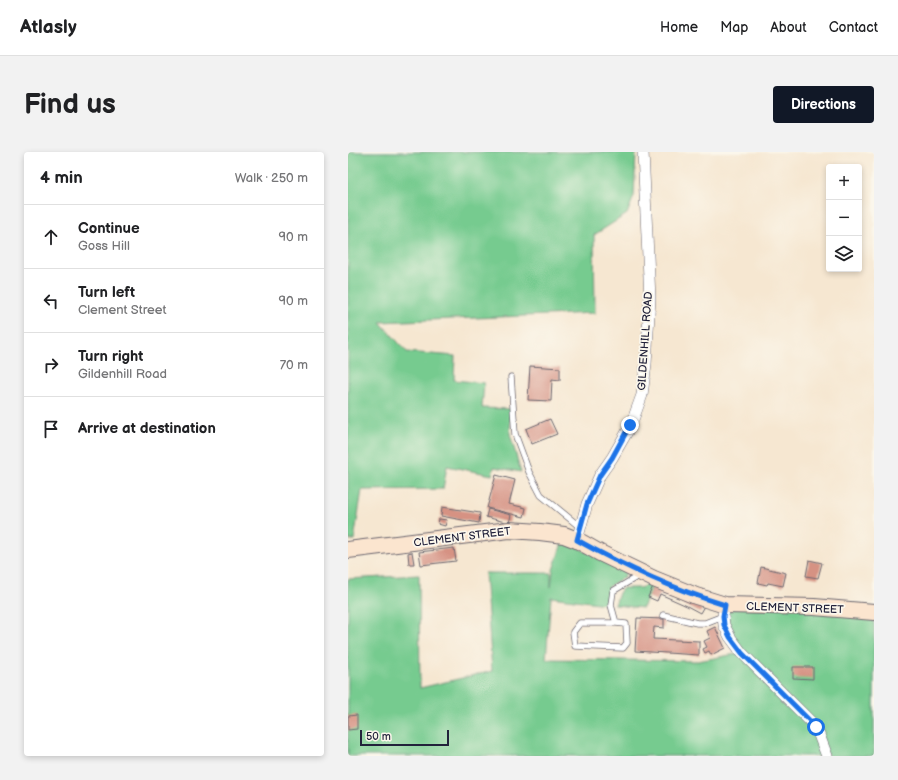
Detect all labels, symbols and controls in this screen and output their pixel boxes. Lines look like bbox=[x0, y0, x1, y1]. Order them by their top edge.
text: Atlasly bbox=[20, 16, 77, 39]
text: Home bbox=[660, 19, 698, 36]
text: Map bbox=[720, 19, 748, 36]
text: About bbox=[770, 19, 807, 36]
text: Contact bbox=[829, 19, 878, 36]
button: Directions bbox=[773, 86, 874, 123]
text: Find us bbox=[24, 88, 116, 121]
map controls bbox=[826, 164, 862, 272]
button: + bbox=[826, 164, 862, 200]
text: 4 min bbox=[40, 168, 83, 188]
text: Walk · 250 m bbox=[235, 170, 308, 186]
button: − bbox=[826, 200, 862, 236]
text: Continue bbox=[78, 219, 140, 238]
icon: ahead bbox=[40, 226, 62, 248]
text: 90 m bbox=[279, 229, 308, 245]
button: layers bbox=[826, 236, 862, 272]
text: Goss Hill bbox=[78, 238, 130, 254]
text: Turn left bbox=[78, 283, 135, 302]
icon: left bbox=[40, 290, 62, 312]
street label: GILDENHILL ROAD bbox=[635, 291, 655, 391]
text: 90 m bbox=[279, 293, 308, 309]
text: Clement Street bbox=[78, 302, 167, 318]
text: Turn right bbox=[78, 347, 143, 366]
icon: right bbox=[40, 354, 62, 376]
text: 70 m bbox=[280, 357, 308, 373]
text: Gildenhill Road bbox=[78, 366, 167, 382]
route end bbox=[621, 416, 639, 434]
icon: arrive bbox=[40, 418, 62, 440]
text: Arrive at destination bbox=[78, 419, 216, 438]
street label: CLEMENT STREET bbox=[413, 525, 512, 549]
street label: CLEMENT STREET bbox=[746, 600, 844, 616]
route start bbox=[807, 718, 825, 736]
scale bar bbox=[360, 728, 449, 747]
text: 50 m bbox=[366, 730, 391, 743]

